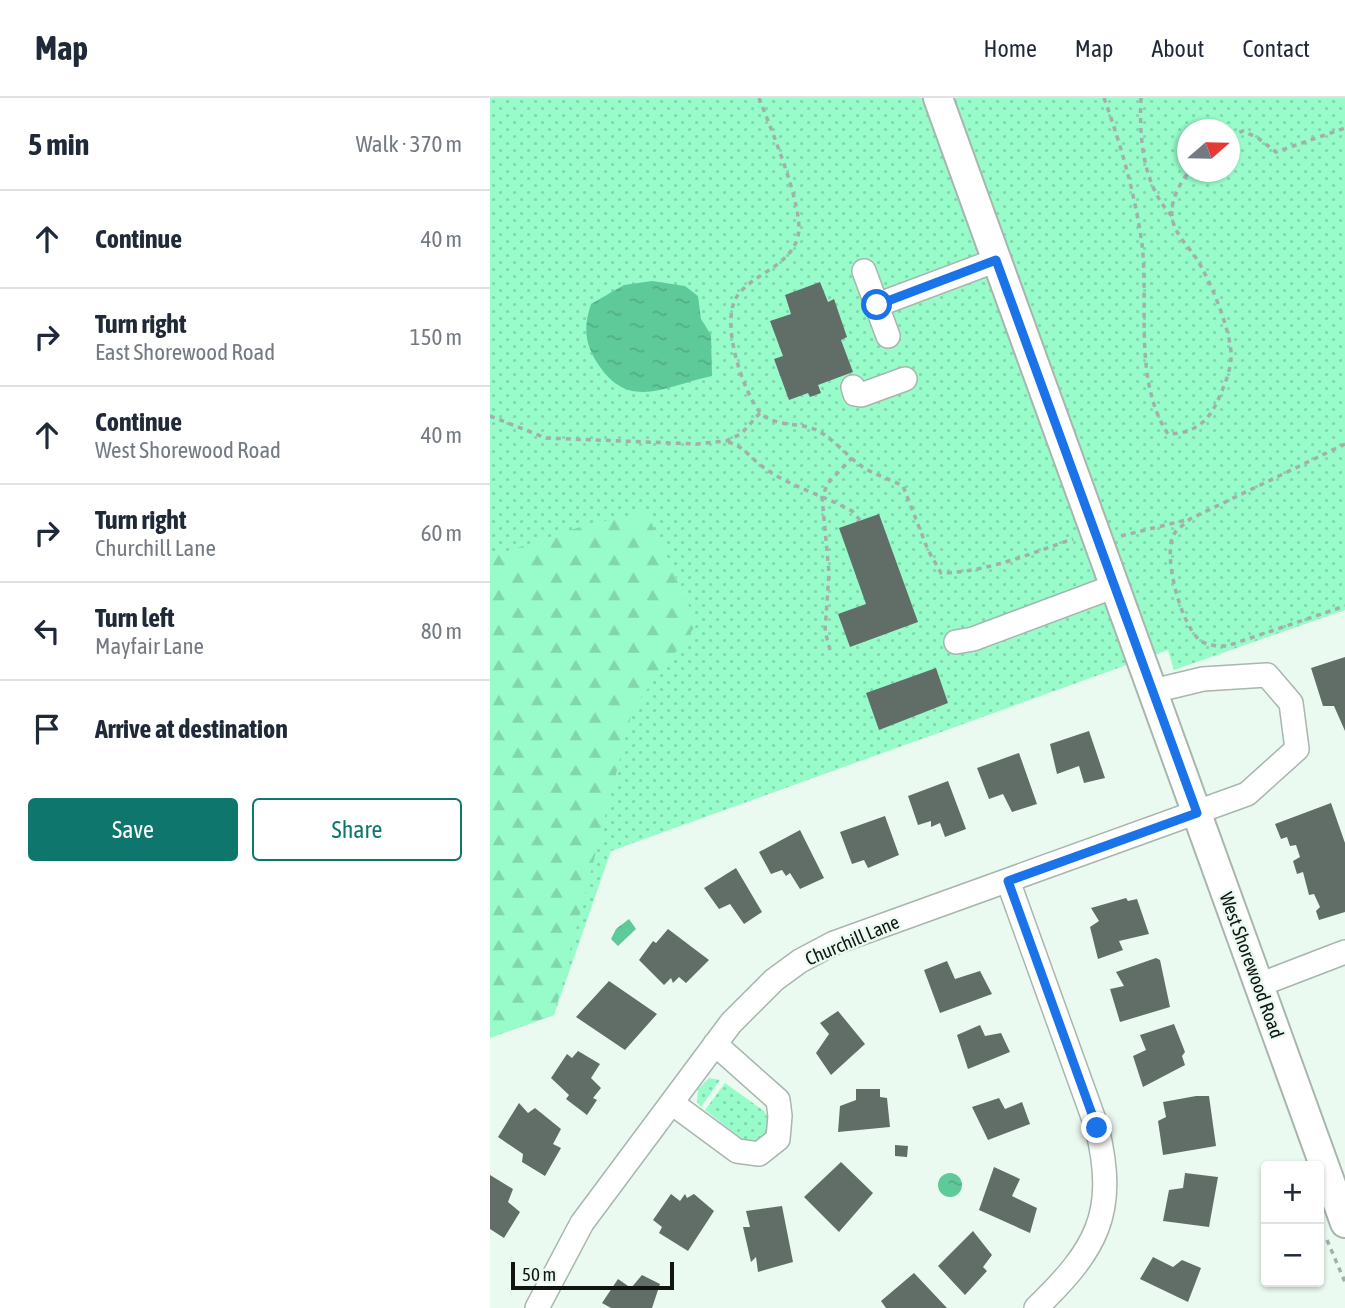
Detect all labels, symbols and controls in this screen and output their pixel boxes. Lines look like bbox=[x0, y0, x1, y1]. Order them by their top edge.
text: Map bbox=[35, 29, 88, 67]
text: Home bbox=[983, 35, 1037, 62]
text: Map bbox=[1075, 35, 1113, 62]
text: About bbox=[1151, 35, 1204, 62]
text: Contact bbox=[1242, 35, 1310, 62]
north arrow bbox=[1177, 119, 1240, 182]
text: 5 min bbox=[28, 127, 89, 161]
text: Walk · 370 m bbox=[356, 131, 462, 157]
icon: ahead bbox=[28, 220, 66, 258]
text: Continue bbox=[95, 224, 182, 254]
text: 40 m bbox=[421, 226, 462, 252]
route start bbox=[861, 289, 892, 320]
text: Turn right bbox=[95, 309, 186, 339]
icon: right bbox=[28, 318, 66, 356]
text: 150 m bbox=[410, 324, 462, 350]
text: East Shorewood Road bbox=[95, 339, 275, 365]
text: Continue bbox=[95, 407, 182, 437]
icon: ahead bbox=[28, 416, 66, 454]
text: 40 m bbox=[421, 422, 462, 448]
text: West Shorewood Road bbox=[95, 437, 281, 463]
text: Turn right bbox=[95, 505, 186, 535]
icon: right bbox=[28, 514, 66, 552]
text: 60 m bbox=[421, 520, 462, 546]
text: Churchill Lane bbox=[95, 535, 216, 561]
text: Turn left bbox=[95, 603, 175, 633]
icon: left bbox=[28, 612, 66, 650]
text: 80 m bbox=[421, 618, 462, 644]
text: Mayfair Lane bbox=[95, 633, 204, 659]
icon: arrive bbox=[28, 710, 66, 748]
text: Arrive at destination bbox=[95, 714, 288, 744]
button: Save bbox=[28, 798, 238, 861]
button: Share bbox=[252, 798, 462, 861]
street label: West Shorewood Road bbox=[1215, 889, 1289, 1041]
street label: Churchill Lane bbox=[802, 910, 902, 970]
route end bbox=[1081, 1112, 1112, 1143]
map controls bbox=[1261, 1161, 1324, 1287]
button: + bbox=[1261, 1161, 1324, 1224]
button: − bbox=[1261, 1224, 1324, 1287]
scale bar bbox=[511, 1259, 674, 1291]
text: 50 m bbox=[522, 1263, 556, 1285]

